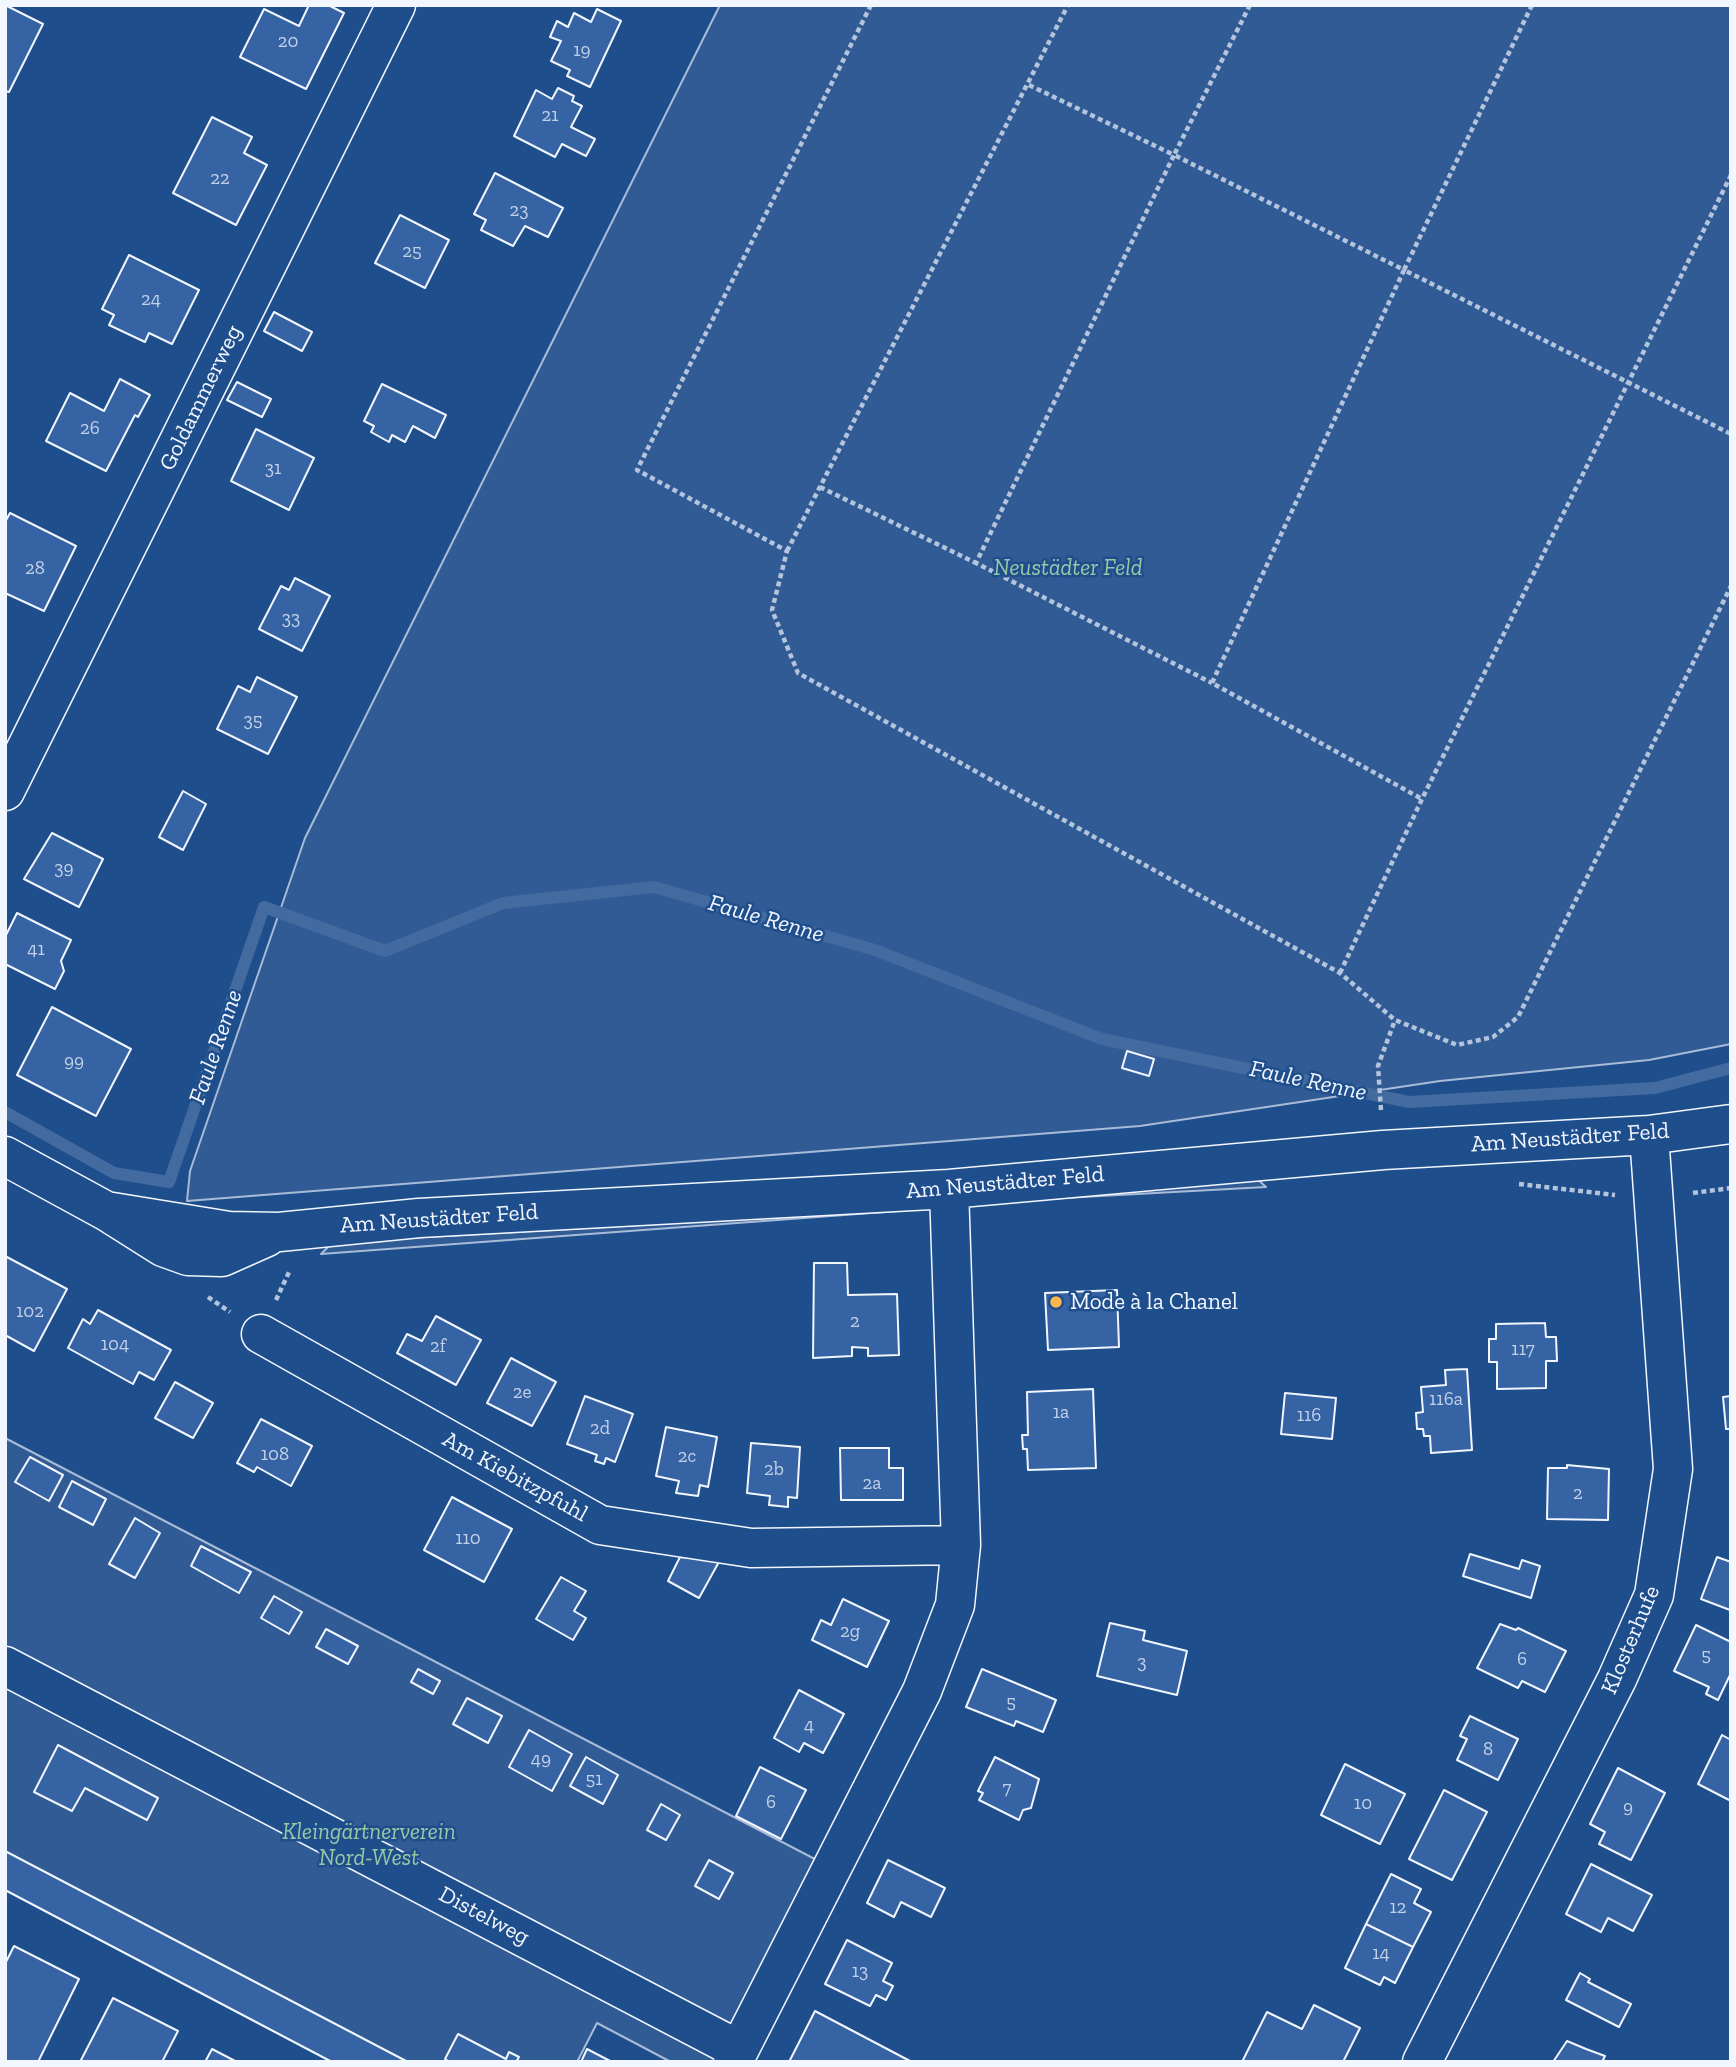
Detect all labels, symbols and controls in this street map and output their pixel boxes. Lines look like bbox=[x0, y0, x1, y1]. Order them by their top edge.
house number: 20 bbox=[278, 31, 298, 53]
house number: 19 bbox=[573, 40, 591, 62]
house number: 21 bbox=[541, 105, 559, 127]
house number: 22 bbox=[210, 168, 230, 190]
house number: 23 bbox=[509, 200, 529, 222]
house number: 25 bbox=[402, 241, 422, 263]
house number: 24 bbox=[141, 289, 161, 311]
street label: Goldammerweg bbox=[154, 321, 248, 475]
house number: 26 bbox=[80, 418, 100, 440]
house number: 31 bbox=[265, 458, 281, 480]
park label: Neustädter Feld bbox=[993, 554, 1143, 582]
house number: 28 bbox=[25, 558, 45, 580]
house number: 33 bbox=[282, 608, 300, 630]
house number: 35 bbox=[243, 710, 263, 732]
house number: 39 bbox=[54, 858, 74, 880]
water label: Faule Renne bbox=[705, 889, 827, 949]
house number: 41 bbox=[27, 939, 45, 961]
water label: Faule Renne bbox=[183, 986, 249, 1108]
house number: 99 bbox=[64, 1051, 84, 1073]
water label: Faule Renne bbox=[1247, 1055, 1369, 1107]
street label: Am Neustädter Feld bbox=[1470, 1117, 1670, 1159]
street label: Am Neustädter Feld bbox=[905, 1161, 1105, 1205]
street label: Am Neustädter Feld bbox=[339, 1198, 539, 1240]
place label: Mode à la Chanel bbox=[1070, 1288, 1238, 1316]
marker: Mode à la Chanel bbox=[1048, 1294, 1064, 1310]
house number: 102 bbox=[16, 1301, 44, 1323]
house number: 2 bbox=[850, 1311, 860, 1333]
house number: 104 bbox=[101, 1334, 129, 1356]
house number: 2f bbox=[430, 1336, 446, 1358]
house number: 117 bbox=[1511, 1339, 1535, 1361]
house number: 2e bbox=[513, 1382, 531, 1404]
house number: 116a bbox=[1429, 1389, 1463, 1411]
house number: 1a bbox=[1053, 1402, 1069, 1424]
house number: 116 bbox=[1297, 1405, 1321, 1427]
house number: 2d bbox=[590, 1418, 610, 1440]
street label: Am Kiebitzpfuhl bbox=[438, 1426, 592, 1528]
house number: 108 bbox=[261, 1444, 289, 1466]
house number: 2c bbox=[678, 1446, 696, 1468]
house number: 2b bbox=[764, 1459, 784, 1481]
house number: 2a bbox=[863, 1473, 881, 1495]
house number: 2 bbox=[1573, 1483, 1583, 1505]
house number: 110 bbox=[455, 1528, 481, 1550]
street label: Klosterhufe bbox=[1596, 1581, 1666, 1699]
house number: 2g bbox=[840, 1621, 860, 1643]
house number: 5 bbox=[1701, 1645, 1711, 1667]
house number: 6 bbox=[1517, 1649, 1527, 1671]
house number: 3 bbox=[1137, 1652, 1147, 1674]
house number: 5 bbox=[1006, 1692, 1016, 1714]
house number: 4 bbox=[804, 1715, 814, 1737]
house number: 8 bbox=[1483, 1739, 1493, 1761]
house number: 49 bbox=[531, 1749, 551, 1771]
house number: 51 bbox=[585, 1769, 603, 1791]
house number: 7 bbox=[1003, 1778, 1011, 1800]
house number: 6 bbox=[766, 1792, 776, 1814]
house number: 10 bbox=[1354, 1793, 1372, 1815]
house number: 9 bbox=[1623, 1797, 1633, 1819]
park label: Kleingärtnerverein Nord-West bbox=[282, 1818, 456, 1872]
street label: Distelweg bbox=[434, 1881, 534, 1951]
house number: 12 bbox=[1389, 1897, 1407, 1919]
house number: 14 bbox=[1372, 1943, 1390, 1965]
house number: 13 bbox=[852, 1961, 868, 1983]

